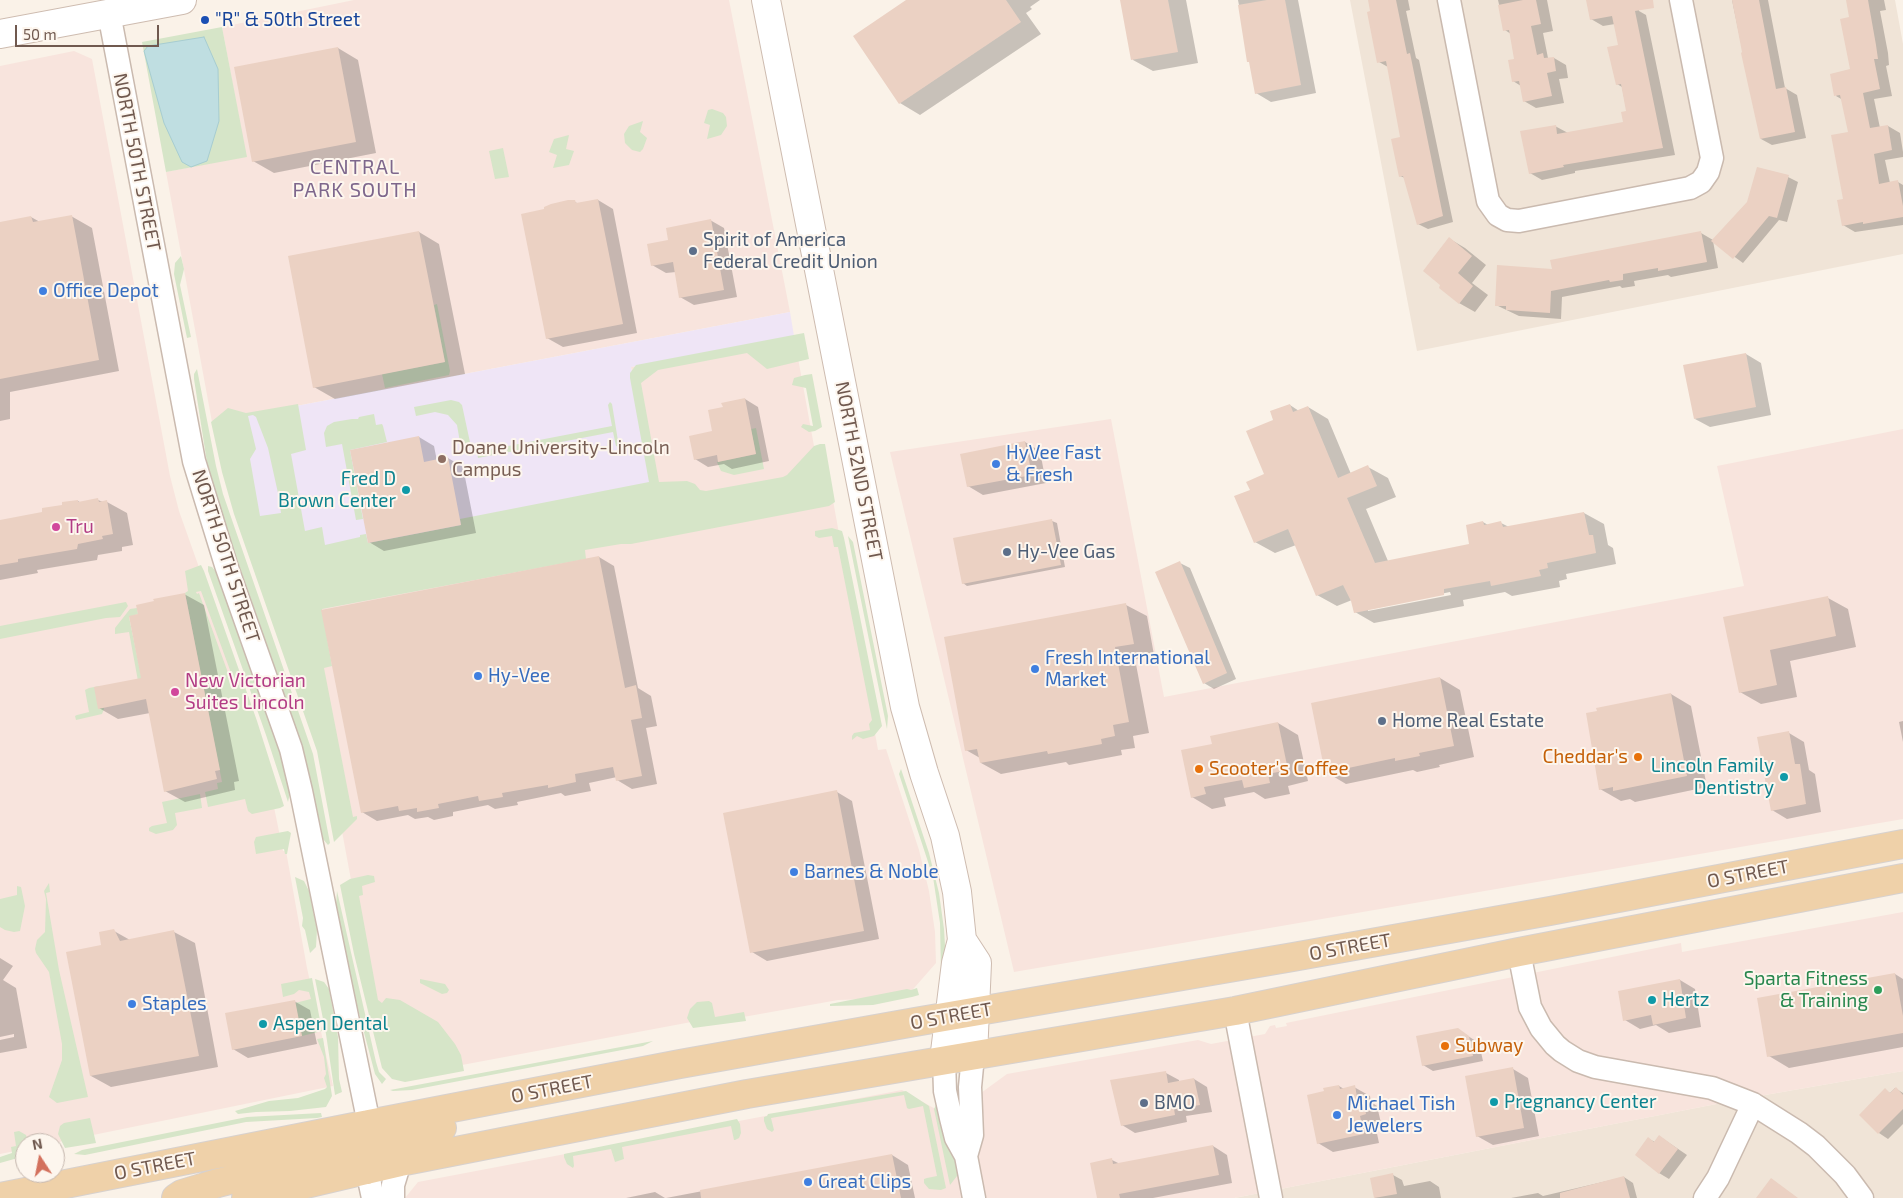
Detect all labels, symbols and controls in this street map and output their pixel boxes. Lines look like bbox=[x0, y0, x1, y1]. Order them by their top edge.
place label: "R" & 50th Street bbox=[215, 9, 360, 31]
marker: "R" & 50th Street bbox=[199, 14, 211, 26]
scale bar bbox=[18, 15, 161, 47]
text: 50 m bbox=[23, 25, 57, 43]
street label: NORTH 50TH STREET bbox=[109, 71, 165, 253]
district label: CENTRAL PARK SOUTH bbox=[291, 155, 419, 202]
place label: Spirit of America Federal Credit Union bbox=[703, 229, 878, 273]
marker: Spirit of America Federal Credit Union bbox=[687, 245, 699, 257]
place label: Office Depot bbox=[53, 280, 159, 302]
marker: Office Depot bbox=[37, 285, 49, 297]
street label: NORTH 52ND STREET bbox=[830, 379, 888, 563]
place label: Doane University-Lincoln Campus bbox=[452, 437, 670, 481]
place label: HyVee Fast & Fresh bbox=[1006, 442, 1101, 486]
marker: Doane University-Lincoln Campus bbox=[436, 453, 448, 465]
marker: HyVee Fast & Fresh bbox=[990, 458, 1002, 470]
street label: NORTH 50TH STREET bbox=[187, 466, 265, 646]
place label: Fred D Brown Center bbox=[278, 468, 396, 512]
marker: Fred D Brown Center bbox=[400, 484, 412, 496]
place label: Tru bbox=[66, 516, 94, 538]
marker: Tru bbox=[50, 521, 62, 533]
place label: Hy-Vee Gas bbox=[1017, 541, 1115, 563]
marker: Hy-Vee Gas bbox=[1001, 546, 1013, 558]
place label: Fresh International Market bbox=[1045, 647, 1210, 691]
marker: Fresh International Market bbox=[1029, 663, 1041, 675]
place label: Hy-Vee bbox=[488, 665, 550, 687]
place label: New Victorian Suites Lincoln bbox=[185, 670, 306, 714]
marker: Hy-Vee bbox=[472, 670, 484, 682]
marker: New Victorian Suites Lincoln bbox=[169, 686, 181, 698]
place label: Home Real Estate bbox=[1392, 710, 1544, 732]
marker: Home Real Estate bbox=[1376, 715, 1388, 727]
place label: Cheddar's bbox=[1542, 746, 1628, 768]
marker: Cheddar's bbox=[1632, 751, 1644, 763]
place label: Lincoln Family Dentistry bbox=[1651, 755, 1774, 799]
place label: Scooter's Coffee bbox=[1209, 758, 1349, 780]
marker: Scooter's Coffee bbox=[1193, 763, 1205, 775]
marker: Lincoln Family Dentistry bbox=[1778, 771, 1790, 783]
street label: O STREET bbox=[1705, 855, 1791, 893]
place label: Barnes & Noble bbox=[804, 861, 939, 883]
marker: Barnes & Noble bbox=[788, 866, 800, 878]
street label: O STREET bbox=[1307, 929, 1393, 965]
place label: Sparta Fitness & Training bbox=[1744, 968, 1868, 1012]
marker: Sparta Fitness & Training bbox=[1872, 984, 1884, 996]
place label: Hertz bbox=[1662, 989, 1709, 1011]
place label: Staples bbox=[142, 993, 207, 1015]
marker: Hertz bbox=[1646, 994, 1658, 1006]
marker: Staples bbox=[126, 998, 138, 1010]
street label: O STREET bbox=[908, 998, 994, 1034]
place label: Aspen Dental bbox=[273, 1013, 388, 1035]
marker: Aspen Dental bbox=[257, 1018, 269, 1030]
place label: Subway bbox=[1455, 1035, 1523, 1057]
marker: Subway bbox=[1439, 1040, 1451, 1052]
street label: O STREET bbox=[509, 1070, 595, 1108]
place label: Pregnancy Center bbox=[1504, 1091, 1657, 1113]
place label: BMO bbox=[1154, 1092, 1195, 1114]
place label: Michael Tish Jewelers bbox=[1347, 1093, 1456, 1137]
marker: Pregnancy Center bbox=[1488, 1096, 1500, 1108]
marker: BMO bbox=[1138, 1097, 1150, 1109]
marker: Michael Tish Jewelers bbox=[1331, 1109, 1343, 1121]
north arrow bbox=[15, 1133, 65, 1183]
text: N bbox=[31, 1134, 44, 1153]
street label: O STREET bbox=[112, 1147, 198, 1185]
place label: Great Clips bbox=[818, 1171, 911, 1193]
marker: Great Clips bbox=[802, 1176, 814, 1188]

